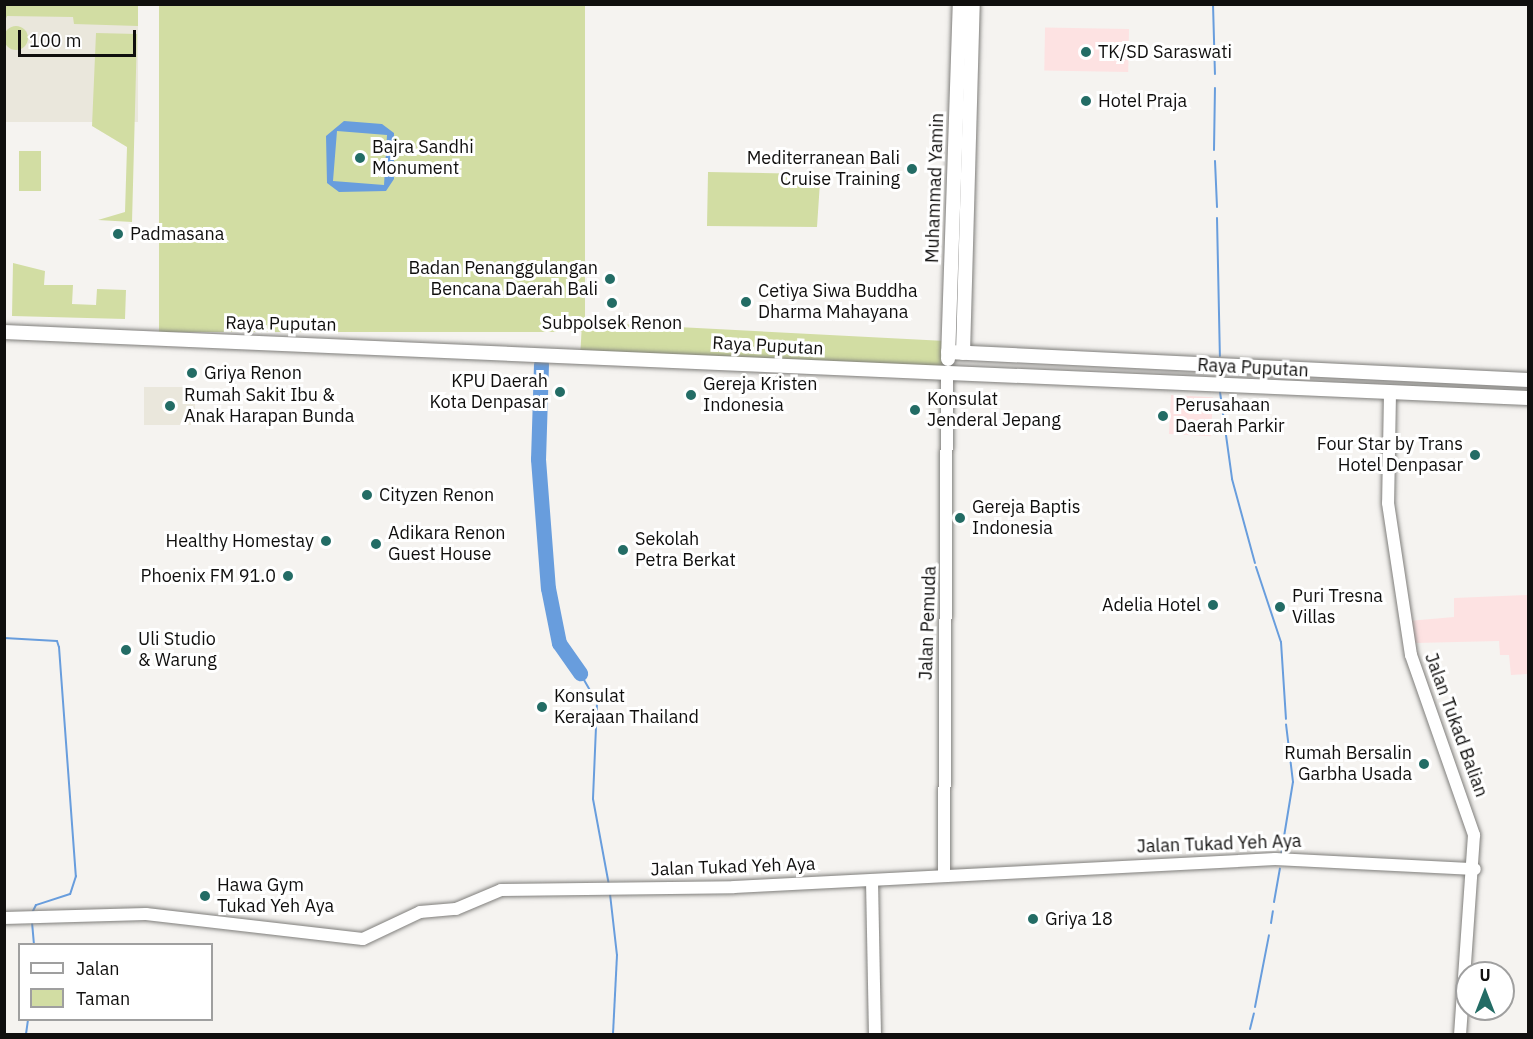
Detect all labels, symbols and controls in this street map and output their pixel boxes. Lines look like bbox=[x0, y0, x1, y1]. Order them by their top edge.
scale bar bbox=[21, 18, 140, 56]
text: 100 m bbox=[29, 29, 81, 52]
place label: TK/SD Saraswati bbox=[1098, 41, 1232, 63]
marker: TK/SD Saraswati bbox=[1079, 45, 1093, 59]
place label: Hotel Praja bbox=[1098, 90, 1187, 112]
marker: Hotel Praja bbox=[1079, 94, 1093, 108]
street label: Muhammad Yamin bbox=[922, 113, 948, 263]
place label: Bajra Sandhi Monument bbox=[372, 137, 474, 180]
place label: Mediterranean Bali Cruise Training bbox=[747, 148, 900, 190]
marker: Bajra Sandhi Monument bbox=[353, 151, 367, 165]
marker: Mediterranean Bali Cruise Training bbox=[905, 162, 919, 176]
place label: Padmasana bbox=[130, 223, 224, 245]
marker: Padmasana bbox=[111, 227, 125, 241]
place label: Badan Penanggulangan Bencana Daerah Bali bbox=[408, 258, 598, 300]
marker: Badan Penanggulangan Bencana Daerah Bali bbox=[603, 272, 617, 286]
place label: Cetiya Siwa Buddha Dharma Mahayana bbox=[758, 281, 918, 324]
marker: Cetiya Siwa Buddha Dharma Mahayana bbox=[739, 295, 753, 309]
marker: Subpolsek Renon bbox=[605, 296, 619, 310]
street label: Raya Puputan bbox=[225, 312, 337, 336]
place label: Subpolsek Renon bbox=[542, 312, 682, 334]
street label: Raya Puputan bbox=[712, 332, 824, 360]
street label: Raya Puputan bbox=[1197, 354, 1309, 382]
place label: Griya Renon bbox=[204, 362, 302, 384]
marker: Griya Renon bbox=[185, 366, 199, 380]
place label: KPU Daerah Kota Denpasar bbox=[430, 371, 548, 413]
place label: Gereja Kristen Indonesia bbox=[703, 374, 817, 416]
place label: Rumah Sakit Ibu & Anak Harapan Bunda bbox=[184, 385, 354, 428]
marker: KPU Daerah Kota Denpasar bbox=[553, 385, 567, 399]
marker: Gereja Kristen Indonesia bbox=[684, 388, 698, 402]
place label: Konsulat Jenderal Jepang bbox=[927, 389, 1061, 432]
place label: Perusahaan Daerah Parkir bbox=[1175, 395, 1285, 438]
marker: Rumah Sakit Ibu & Anak Harapan Bunda bbox=[161, 397, 179, 415]
marker: Konsulat Jenderal Jepang bbox=[908, 403, 922, 417]
marker: Perusahaan Daerah Parkir bbox=[1156, 409, 1170, 423]
place label: Four Star by Trans Hotel Denpasar bbox=[1317, 434, 1463, 476]
marker: Four Star by Trans Hotel Denpasar bbox=[1468, 448, 1482, 462]
place label: Cityzen Renon bbox=[379, 484, 494, 506]
marker: Cityzen Renon bbox=[360, 488, 374, 502]
place label: Gereja Baptis Indonesia bbox=[972, 497, 1080, 540]
marker: Gereja Baptis Indonesia bbox=[953, 511, 967, 525]
place label: Adikara Renon Guest House bbox=[388, 523, 506, 566]
place label: Sekolah Petra Berkat bbox=[635, 529, 736, 572]
place label: Healthy Homestay bbox=[165, 530, 314, 552]
marker: Healthy Homestay bbox=[319, 534, 333, 548]
marker: Adikara Renon Guest House bbox=[369, 537, 383, 551]
marker: Sekolah Petra Berkat bbox=[616, 543, 630, 557]
place label: Phoenix FM 91.0 bbox=[141, 565, 276, 587]
street label: Jalan Pemuda bbox=[915, 566, 941, 680]
marker: Phoenix FM 91.0 bbox=[281, 569, 295, 583]
place label: Puri Tresna Villas bbox=[1292, 586, 1383, 628]
place label: Adelia Hotel bbox=[1102, 594, 1201, 616]
marker: Adelia Hotel bbox=[1206, 598, 1220, 612]
marker: Puri Tresna Villas bbox=[1273, 600, 1287, 614]
place label: Uli Studio & Warung bbox=[138, 629, 217, 672]
marker: Uli Studio & Warung bbox=[119, 643, 133, 657]
street label: Jalan Tukad Balian bbox=[1420, 650, 1492, 800]
place label: Konsulat Kerajaan Thailand bbox=[554, 686, 699, 728]
marker: Konsulat Kerajaan Thailand bbox=[535, 700, 549, 714]
place label: Rumah Bersalin Garbha Usada bbox=[1284, 743, 1412, 786]
marker: Rumah Bersalin Garbha Usada bbox=[1417, 757, 1431, 771]
street label: Jalan Tukad Yeh Aya bbox=[1136, 830, 1302, 858]
street label: Jalan Tukad Yeh Aya bbox=[650, 853, 816, 881]
place label: Hawa Gym Tukad Yeh Aya bbox=[217, 875, 334, 918]
marker: Hawa Gym Tukad Yeh Aya bbox=[198, 889, 212, 903]
place label: Griya 18 bbox=[1045, 908, 1113, 930]
marker: Griya 18 bbox=[1026, 912, 1040, 926]
legend bbox=[18, 943, 213, 1021]
text: Jalan bbox=[76, 957, 120, 980]
north arrow bbox=[1455, 961, 1515, 1021]
text: U bbox=[1479, 965, 1491, 985]
text: Taman bbox=[76, 987, 130, 1010]

